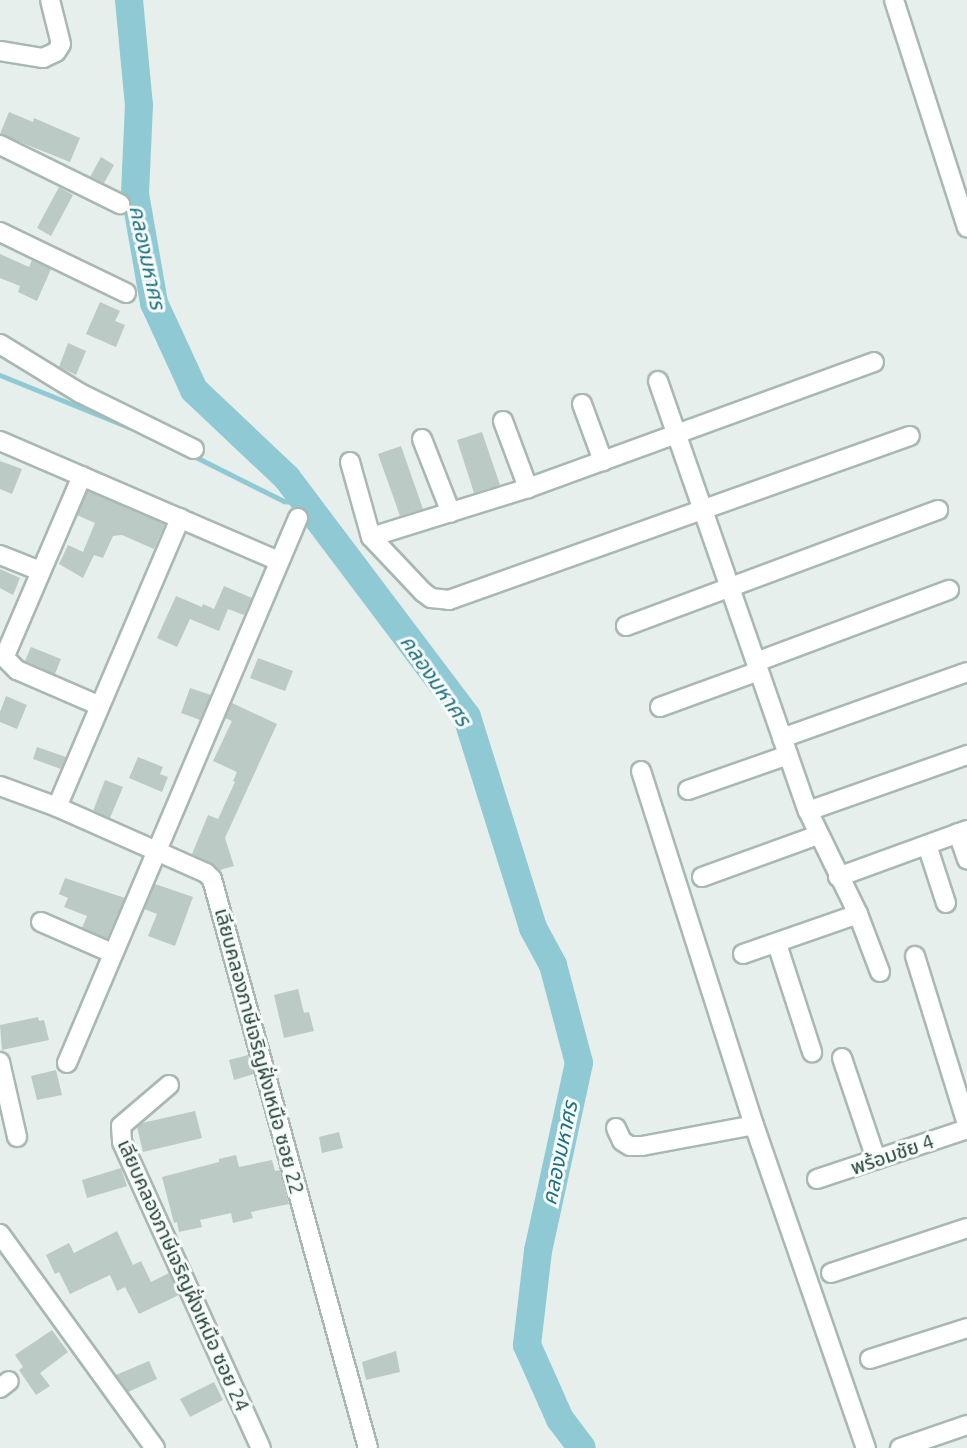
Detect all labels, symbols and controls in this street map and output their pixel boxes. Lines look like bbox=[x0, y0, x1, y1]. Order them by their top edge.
water label: คลองมหาศร bbox=[125, 203, 171, 311]
water label: คลองมหาศร bbox=[395, 630, 477, 730]
street label: เลียบคลองภาษีเจริญฝั่งเหนือ ซอย 22 bbox=[210, 905, 310, 1197]
water label: คลองมหาศร bbox=[536, 1099, 582, 1207]
street label: พร้อมชัย 4 bbox=[847, 1129, 937, 1179]
street label: เลียบคลองภาษีเจริญฝั่งเหนือ ซอย 24 bbox=[113, 1135, 255, 1415]

